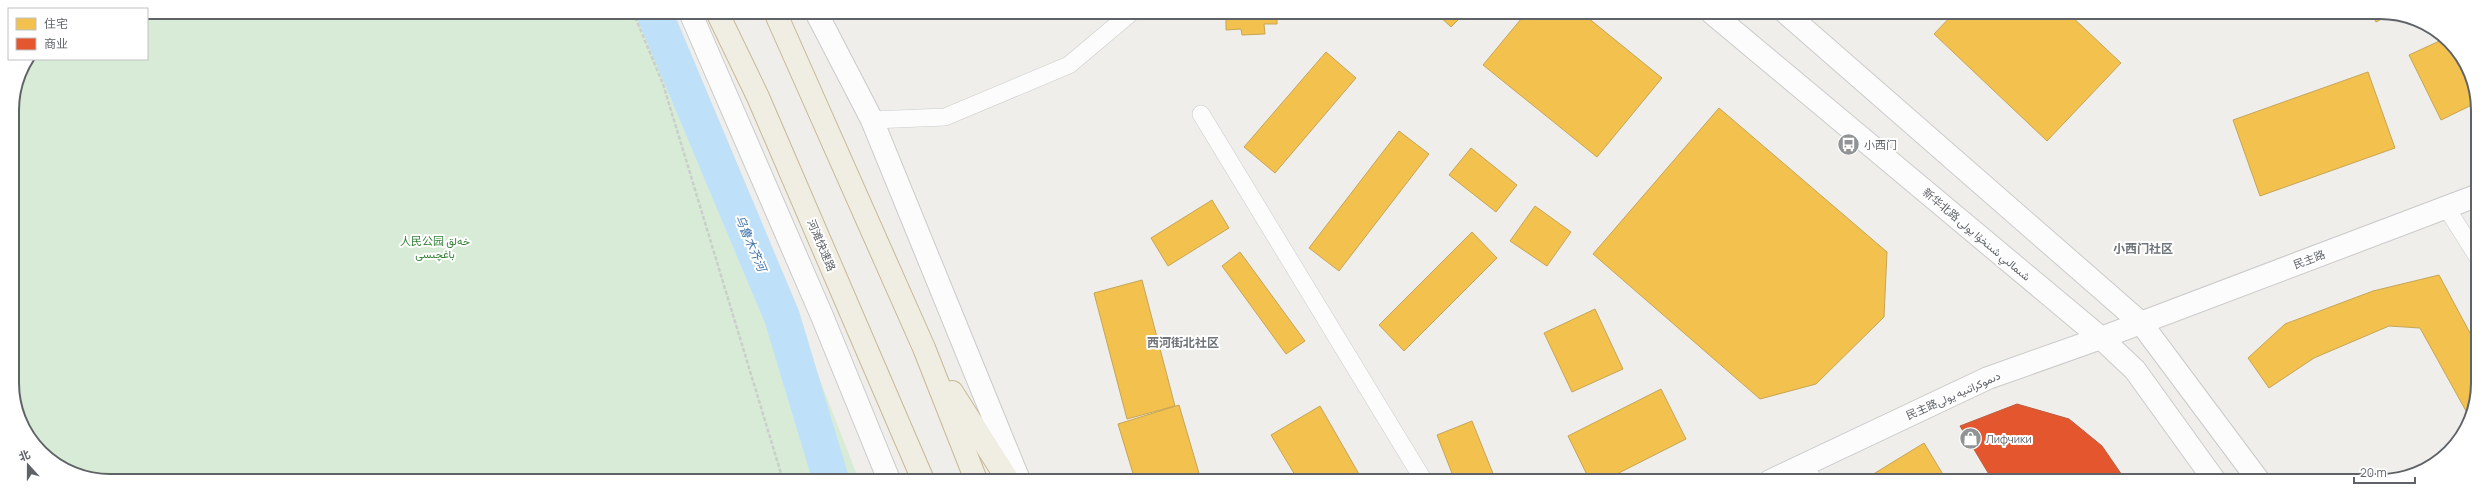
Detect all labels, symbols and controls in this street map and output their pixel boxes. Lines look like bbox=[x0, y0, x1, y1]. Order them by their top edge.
legend bbox=[8, 8, 148, 60]
text: 住宅 bbox=[44, 15, 68, 32]
text: 商业 bbox=[44, 35, 68, 52]
bus stop icon: 小西门 bbox=[1835, 131, 1861, 157]
place label: 小西门 bbox=[1864, 137, 1897, 152]
street label: 新华北路 شىمالىي شىنخۇا يولى bbox=[1918, 184, 2034, 286]
water label: 乌鲁木齐河 bbox=[731, 212, 771, 276]
street label: 河滩快速路 bbox=[804, 217, 840, 273]
park label: 人民公园 خەلق باغچىسى bbox=[400, 233, 470, 262]
district label: 小西门社区 bbox=[2113, 240, 2173, 257]
street label: 民主路 bbox=[2291, 246, 2327, 272]
district label: 西河街北社区 bbox=[1147, 334, 1219, 351]
street label: 民主路دىموكراتىيە يولى bbox=[1903, 367, 2003, 423]
shop icon: Лифчики bbox=[1958, 425, 1984, 451]
place label: Лифчики bbox=[1986, 431, 2032, 446]
north arrow bbox=[8, 445, 48, 485]
text: 北 bbox=[16, 446, 32, 464]
scale bar bbox=[2354, 459, 2415, 485]
text: 20 m bbox=[2360, 464, 2387, 481]

